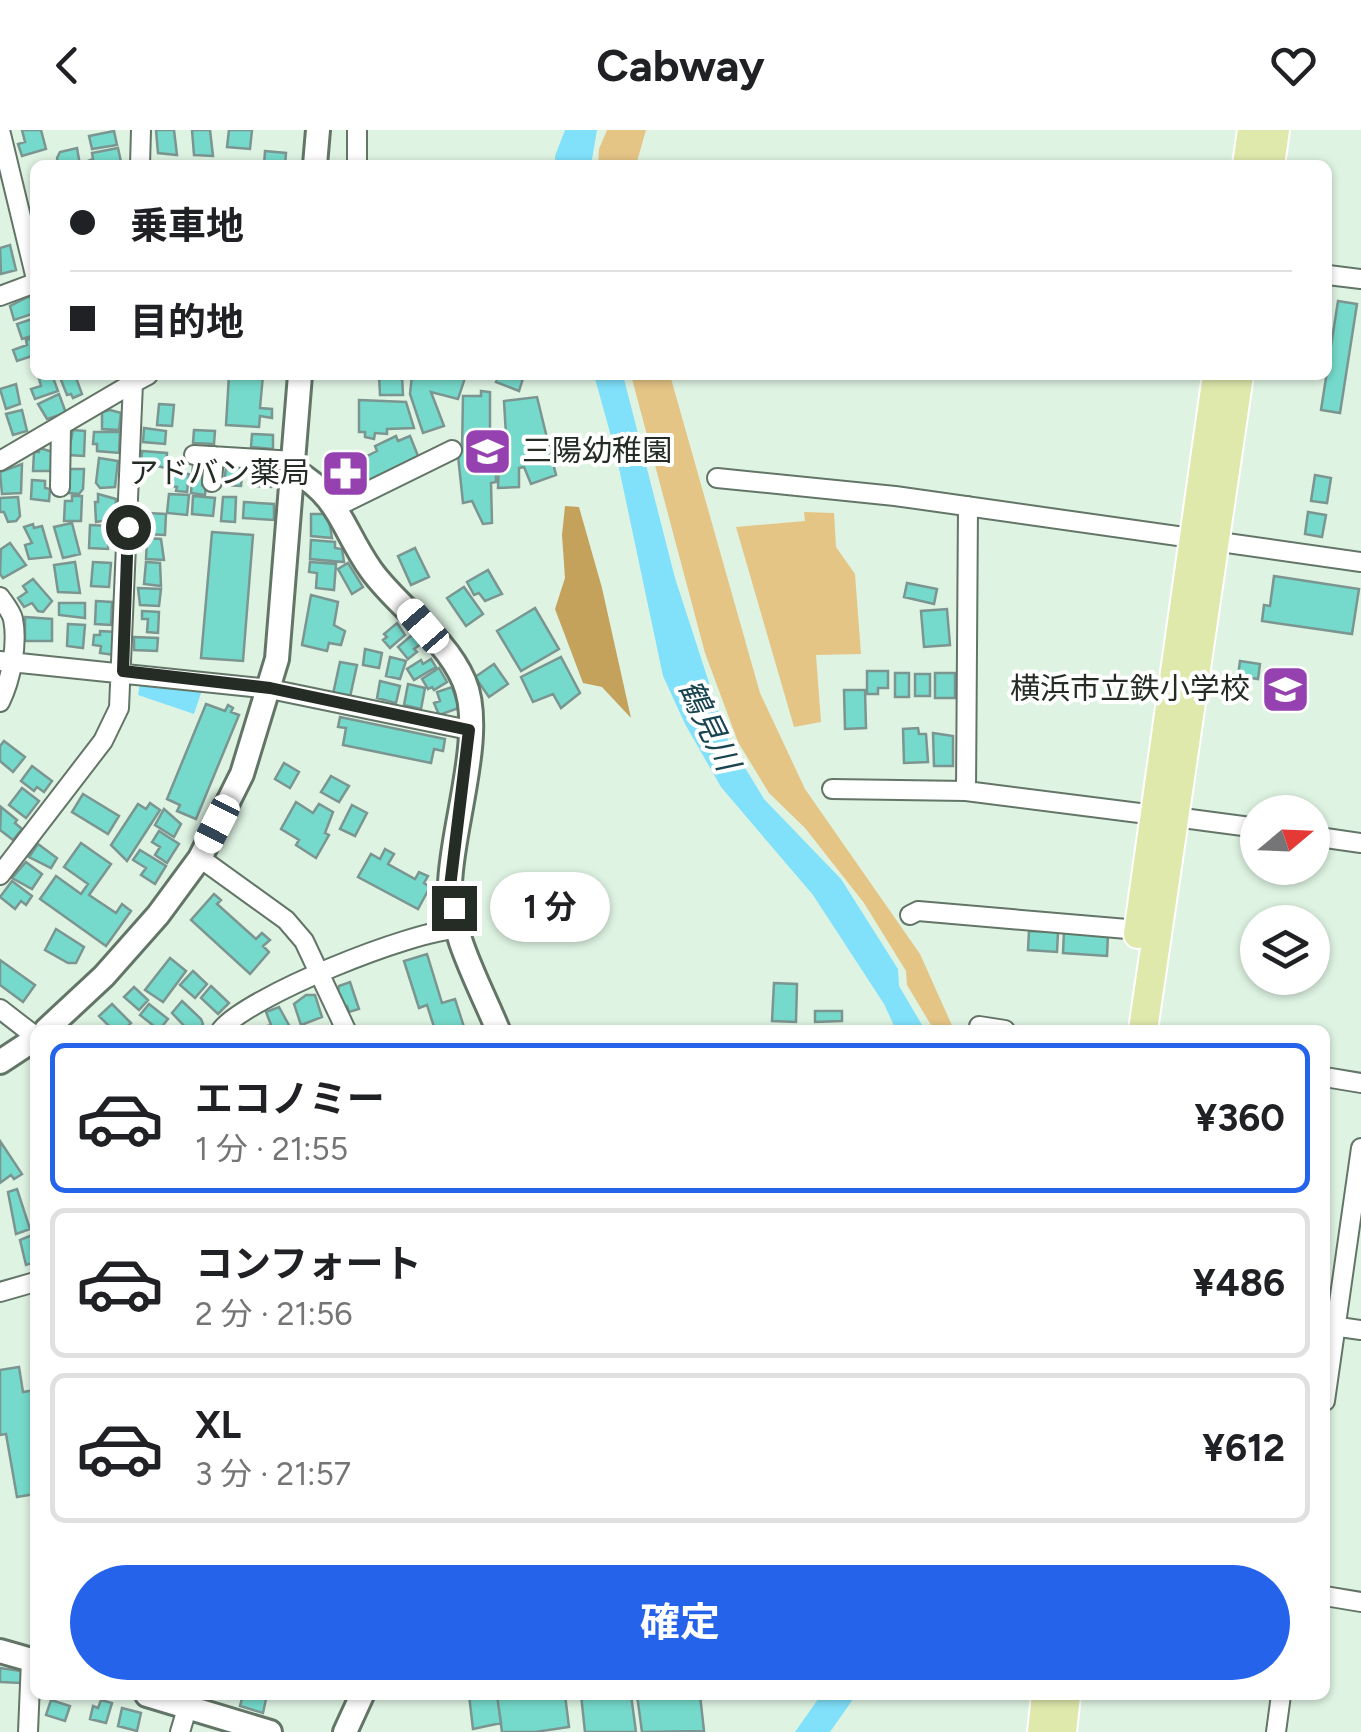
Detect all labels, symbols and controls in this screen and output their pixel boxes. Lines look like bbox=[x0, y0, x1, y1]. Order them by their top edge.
icon: back bbox=[40, 38, 95, 93]
text: Cabway bbox=[596, 38, 765, 92]
icon: heart bbox=[1266, 38, 1321, 93]
text: 乗車地 bbox=[130, 203, 244, 249]
text: 目的地 bbox=[130, 299, 244, 345]
school or university icon: 三陽幼稚園 bbox=[461, 425, 513, 477]
place label: 三陽幼稚園 bbox=[522, 432, 672, 469]
pharmacy icon: アドバン薬局 bbox=[319, 447, 371, 499]
place label: アドバン薬局 bbox=[129, 454, 310, 491]
route start bbox=[106, 505, 151, 550]
car bbox=[392, 594, 454, 658]
school or university icon: 横浜市立鉄小学校 bbox=[1259, 663, 1311, 715]
place label: 横浜市立鉄小学校 bbox=[1010, 670, 1250, 707]
water label: 鶴見川 bbox=[671, 674, 748, 779]
car bbox=[190, 790, 244, 858]
north arrow bbox=[1240, 795, 1330, 885]
map controls bbox=[1240, 795, 1330, 995]
callout: 1 分 bbox=[489, 873, 609, 943]
route end bbox=[432, 886, 477, 931]
text: 1 分 bbox=[523, 888, 577, 926]
button: layers bbox=[1240, 905, 1330, 995]
icon: car bbox=[75, 1073, 165, 1163]
text: エコノミー bbox=[195, 1076, 385, 1122]
text: ¥360 bbox=[1195, 1095, 1285, 1141]
text: 1 分 · 21:55 bbox=[195, 1130, 348, 1168]
icon: car bbox=[75, 1238, 165, 1328]
text: コンフォート bbox=[195, 1241, 422, 1287]
text: ¥486 bbox=[1193, 1260, 1285, 1306]
text: 2 分 · 21:56 bbox=[195, 1295, 352, 1333]
text: XL bbox=[195, 1402, 241, 1448]
icon: car bbox=[75, 1403, 165, 1493]
text: ¥612 bbox=[1202, 1425, 1285, 1471]
text: 3 分 · 21:57 bbox=[195, 1455, 351, 1493]
button: 確定 bbox=[70, 1565, 1290, 1680]

